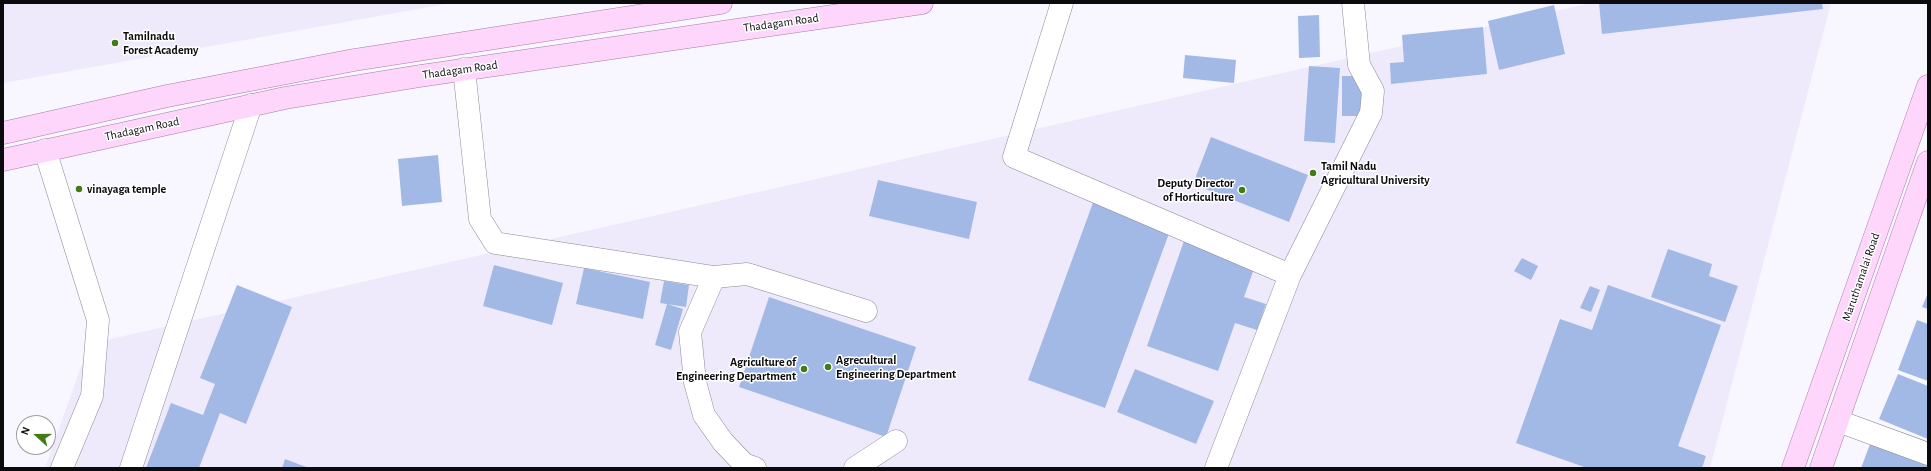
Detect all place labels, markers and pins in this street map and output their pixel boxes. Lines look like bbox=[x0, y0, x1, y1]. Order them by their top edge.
place label: Tamilnadu Forest Academy bbox=[123, 29, 198, 57]
marker: Tamilnadu Forest Academy bbox=[110, 38, 120, 48]
place label: Tamil Nadu Agricultural University bbox=[1321, 159, 1430, 187]
marker: Tamil Nadu Agricultural University bbox=[1308, 168, 1318, 178]
place label: Deputy Director of Horticulture bbox=[1157, 176, 1234, 204]
place label: vinayaga temple bbox=[87, 182, 166, 196]
marker: vinayaga temple bbox=[74, 184, 84, 194]
marker: Deputy Director of Horticulture bbox=[1237, 185, 1247, 195]
place label: Agrecultural Engineering Department bbox=[836, 353, 956, 381]
place label: Agriculture of Engineering Department bbox=[676, 355, 796, 383]
marker: Agrecultural Engineering Department bbox=[823, 362, 833, 372]
marker: Agriculture of Engineering Department bbox=[799, 364, 809, 374]

